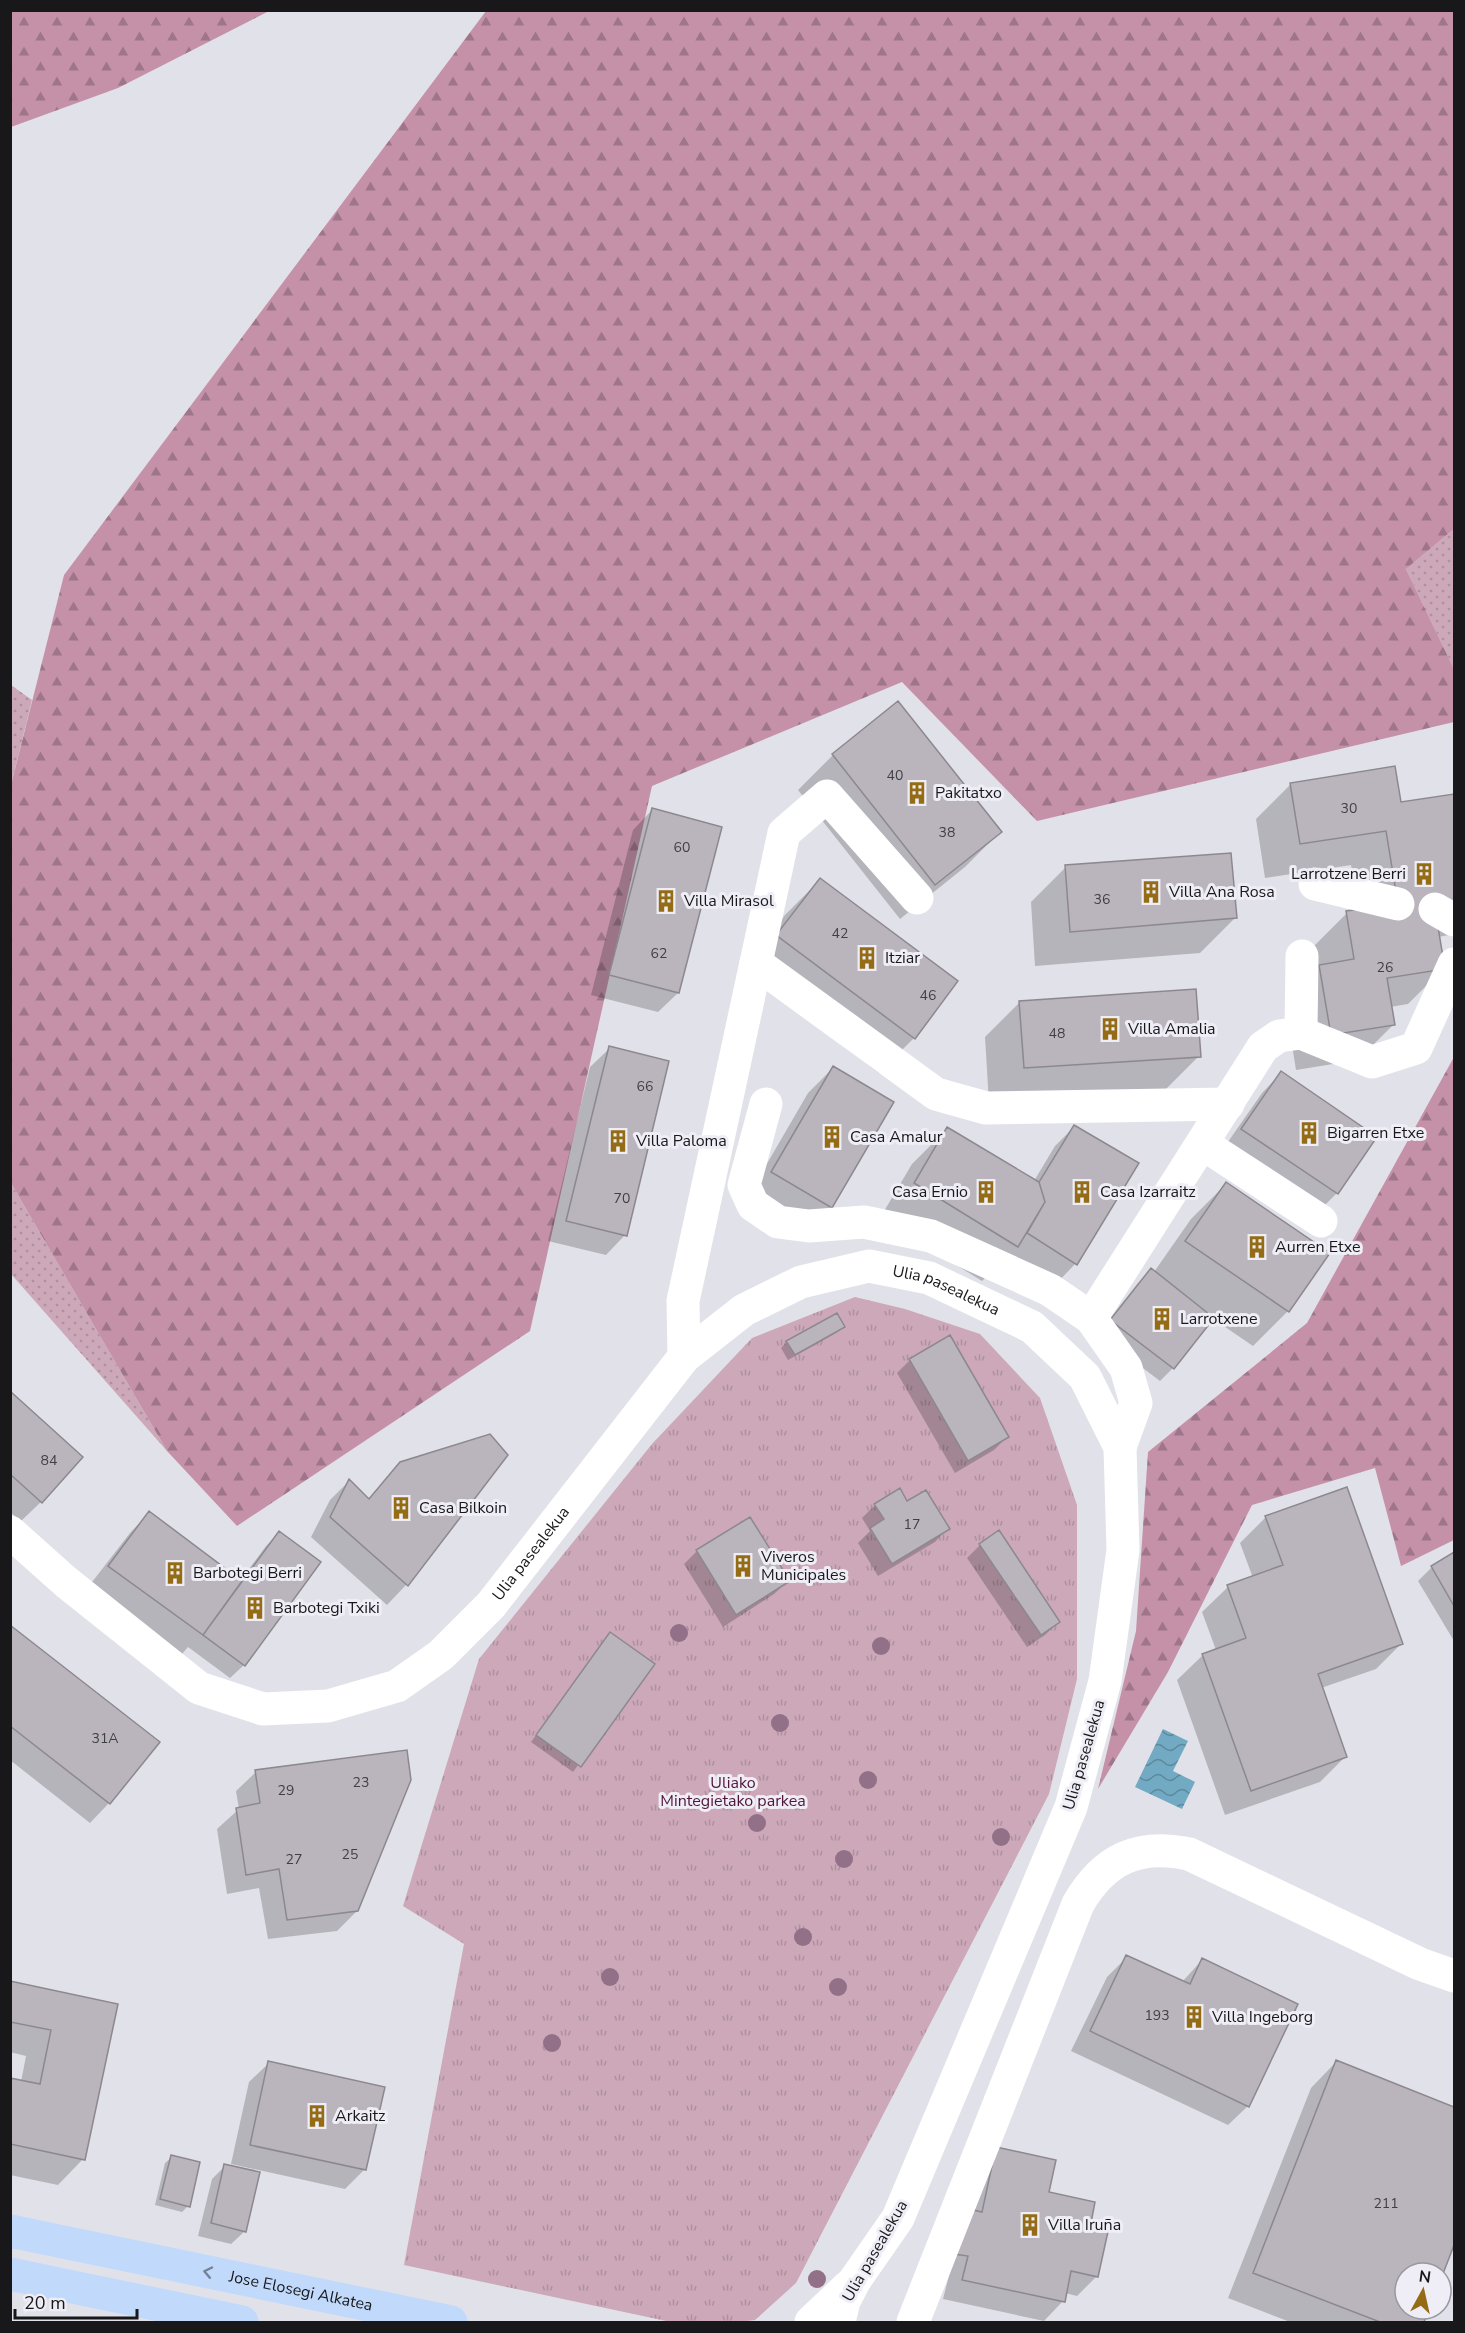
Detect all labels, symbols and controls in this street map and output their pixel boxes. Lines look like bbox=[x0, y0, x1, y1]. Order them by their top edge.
house number: 40 bbox=[887, 766, 903, 785]
building icon: Pakitatxo bbox=[904, 780, 930, 806]
place label: Pakitatxo bbox=[935, 782, 1002, 804]
house number: 30 bbox=[1341, 799, 1357, 818]
house number: 38 bbox=[939, 823, 955, 842]
house number: 60 bbox=[674, 838, 690, 857]
building icon: Larrotzene Berri bbox=[1411, 861, 1437, 887]
place label: Larrotzene Berri bbox=[1291, 863, 1406, 885]
building icon: Villa Ana Rosa bbox=[1138, 879, 1164, 905]
place label: Villa Ana Rosa bbox=[1168, 881, 1275, 903]
building icon: Villa Mirasol bbox=[653, 888, 679, 914]
place label: Villa Mirasol bbox=[683, 890, 774, 912]
house number: 36 bbox=[1094, 890, 1110, 909]
house number: 42 bbox=[832, 924, 848, 943]
house number: 62 bbox=[651, 944, 667, 963]
building icon: Itziar bbox=[854, 945, 880, 971]
place label: Itziar bbox=[885, 947, 920, 969]
house number: 26 bbox=[1377, 958, 1393, 977]
house number: 46 bbox=[920, 986, 936, 1005]
building icon: Villa Amalia bbox=[1097, 1016, 1123, 1042]
place label: Villa Amalia bbox=[1127, 1018, 1216, 1040]
house number: 48 bbox=[1049, 1024, 1065, 1043]
house number: 66 bbox=[637, 1077, 653, 1096]
building icon: Bigarren Etxe bbox=[1296, 1120, 1322, 1146]
place label: Bigarren Etxe bbox=[1327, 1122, 1424, 1144]
building icon: Casa Amalur bbox=[819, 1124, 845, 1150]
place label: Casa Amalur bbox=[850, 1126, 943, 1148]
building icon: Villa Paloma bbox=[605, 1128, 631, 1154]
place label: Villa Paloma bbox=[635, 1130, 727, 1152]
building icon: Casa Ernio bbox=[973, 1179, 999, 1205]
building icon: Casa Izarraitz bbox=[1069, 1179, 1095, 1205]
place label: Casa Ernio bbox=[892, 1181, 968, 1203]
place label: Casa Izarraitz bbox=[1100, 1181, 1196, 1203]
house number: 70 bbox=[614, 1189, 630, 1208]
building icon: Aurren Etxe bbox=[1244, 1234, 1270, 1260]
place label: Aurren Etxe bbox=[1275, 1236, 1360, 1258]
street label: Ulia pasealekua bbox=[891, 1260, 1003, 1321]
building icon: Larrotxene bbox=[1149, 1306, 1175, 1332]
place label: Larrotxene bbox=[1180, 1308, 1257, 1330]
house number: 84 bbox=[41, 1451, 57, 1470]
building icon: Casa Bilkoin bbox=[388, 1495, 414, 1521]
place label: Casa Bilkoin bbox=[419, 1497, 507, 1519]
street label: Ulia pasealekua bbox=[487, 1502, 575, 1605]
house number: 17 bbox=[904, 1515, 920, 1534]
place label: Viveros Municipales bbox=[760, 1546, 846, 1586]
building icon: Viveros Municipales bbox=[730, 1553, 756, 1579]
building icon: Barbotegi Berri bbox=[162, 1560, 188, 1586]
place label: Barbotegi Berri bbox=[193, 1562, 302, 1584]
building icon: Barbotegi Txiki bbox=[242, 1595, 268, 1621]
place label: Barbotegi Txiki bbox=[273, 1597, 380, 1619]
street label: Ulia pasealekua bbox=[1058, 1697, 1110, 1813]
house number: 31A bbox=[91, 1729, 119, 1748]
park label: Uliako Mintegietako parkea bbox=[660, 1772, 806, 1812]
house number: 23 bbox=[353, 1773, 369, 1792]
house number: 29 bbox=[278, 1781, 294, 1800]
house number: 25 bbox=[342, 1845, 358, 1864]
house number: 27 bbox=[286, 1850, 302, 1869]
building icon: Villa Ingeborg bbox=[1181, 2004, 1207, 2030]
house number: 193 bbox=[1144, 2006, 1170, 2025]
place label: Villa Ingeborg bbox=[1211, 2006, 1313, 2028]
building icon: Arkaitz bbox=[304, 2103, 330, 2129]
place label: Arkaitz bbox=[335, 2105, 386, 2127]
house number: 211 bbox=[1373, 2194, 1399, 2213]
street label: Ulia pasealekua bbox=[837, 2196, 913, 2306]
building icon: Villa Iruña bbox=[1017, 2212, 1043, 2238]
place label: Villa Iruña bbox=[1047, 2214, 1121, 2236]
north arrow bbox=[1393, 2261, 1453, 2321]
street label: Jose Elosegi Alkatea bbox=[226, 2265, 375, 2317]
text: N bbox=[1417, 2265, 1432, 2289]
one-way arrow bbox=[203, 2266, 213, 2279]
scale bar bbox=[15, 2282, 136, 2320]
text: 20 m bbox=[24, 2291, 66, 2315]

